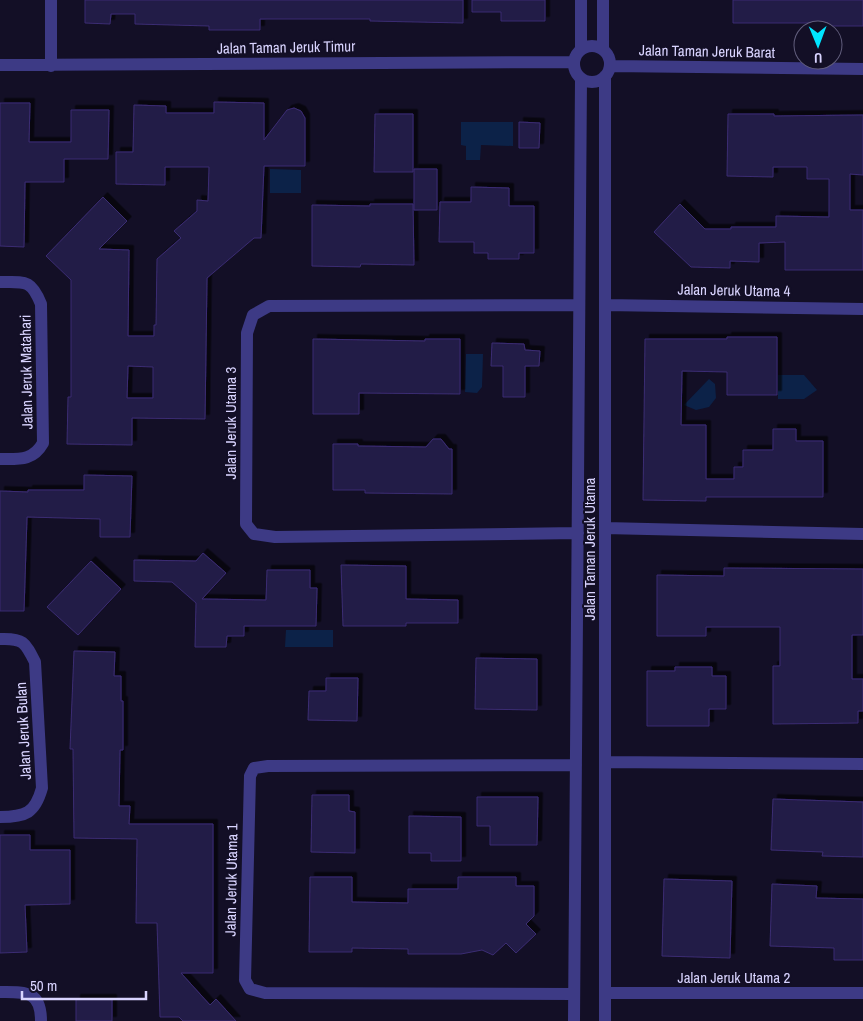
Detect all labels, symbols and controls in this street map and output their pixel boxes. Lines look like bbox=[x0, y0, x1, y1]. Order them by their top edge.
north arrow bbox=[793, 20, 843, 70]
street label: Jalan Taman Jeruk Timur bbox=[217, 35, 355, 59]
street label: Jalan Taman Jeruk Barat bbox=[639, 39, 776, 63]
text: U bbox=[814, 49, 823, 67]
street label: Jalan Jeruk Utama 4 bbox=[677, 279, 791, 301]
street label: Jalan Jeruk Matahari bbox=[14, 314, 38, 430]
street label: Jalan Jeruk Utama 3 bbox=[220, 366, 241, 479]
street label: Jalan Taman Jeruk Utama bbox=[579, 477, 600, 620]
street label: Jalan Jeruk Bulan bbox=[10, 682, 36, 780]
street label: Jalan Jeruk Utama 1 bbox=[220, 823, 242, 937]
street label: Jalan Jeruk Utama 2 bbox=[678, 967, 791, 988]
scale bar bbox=[22, 968, 146, 1000]
text: 50 m bbox=[30, 975, 57, 996]

